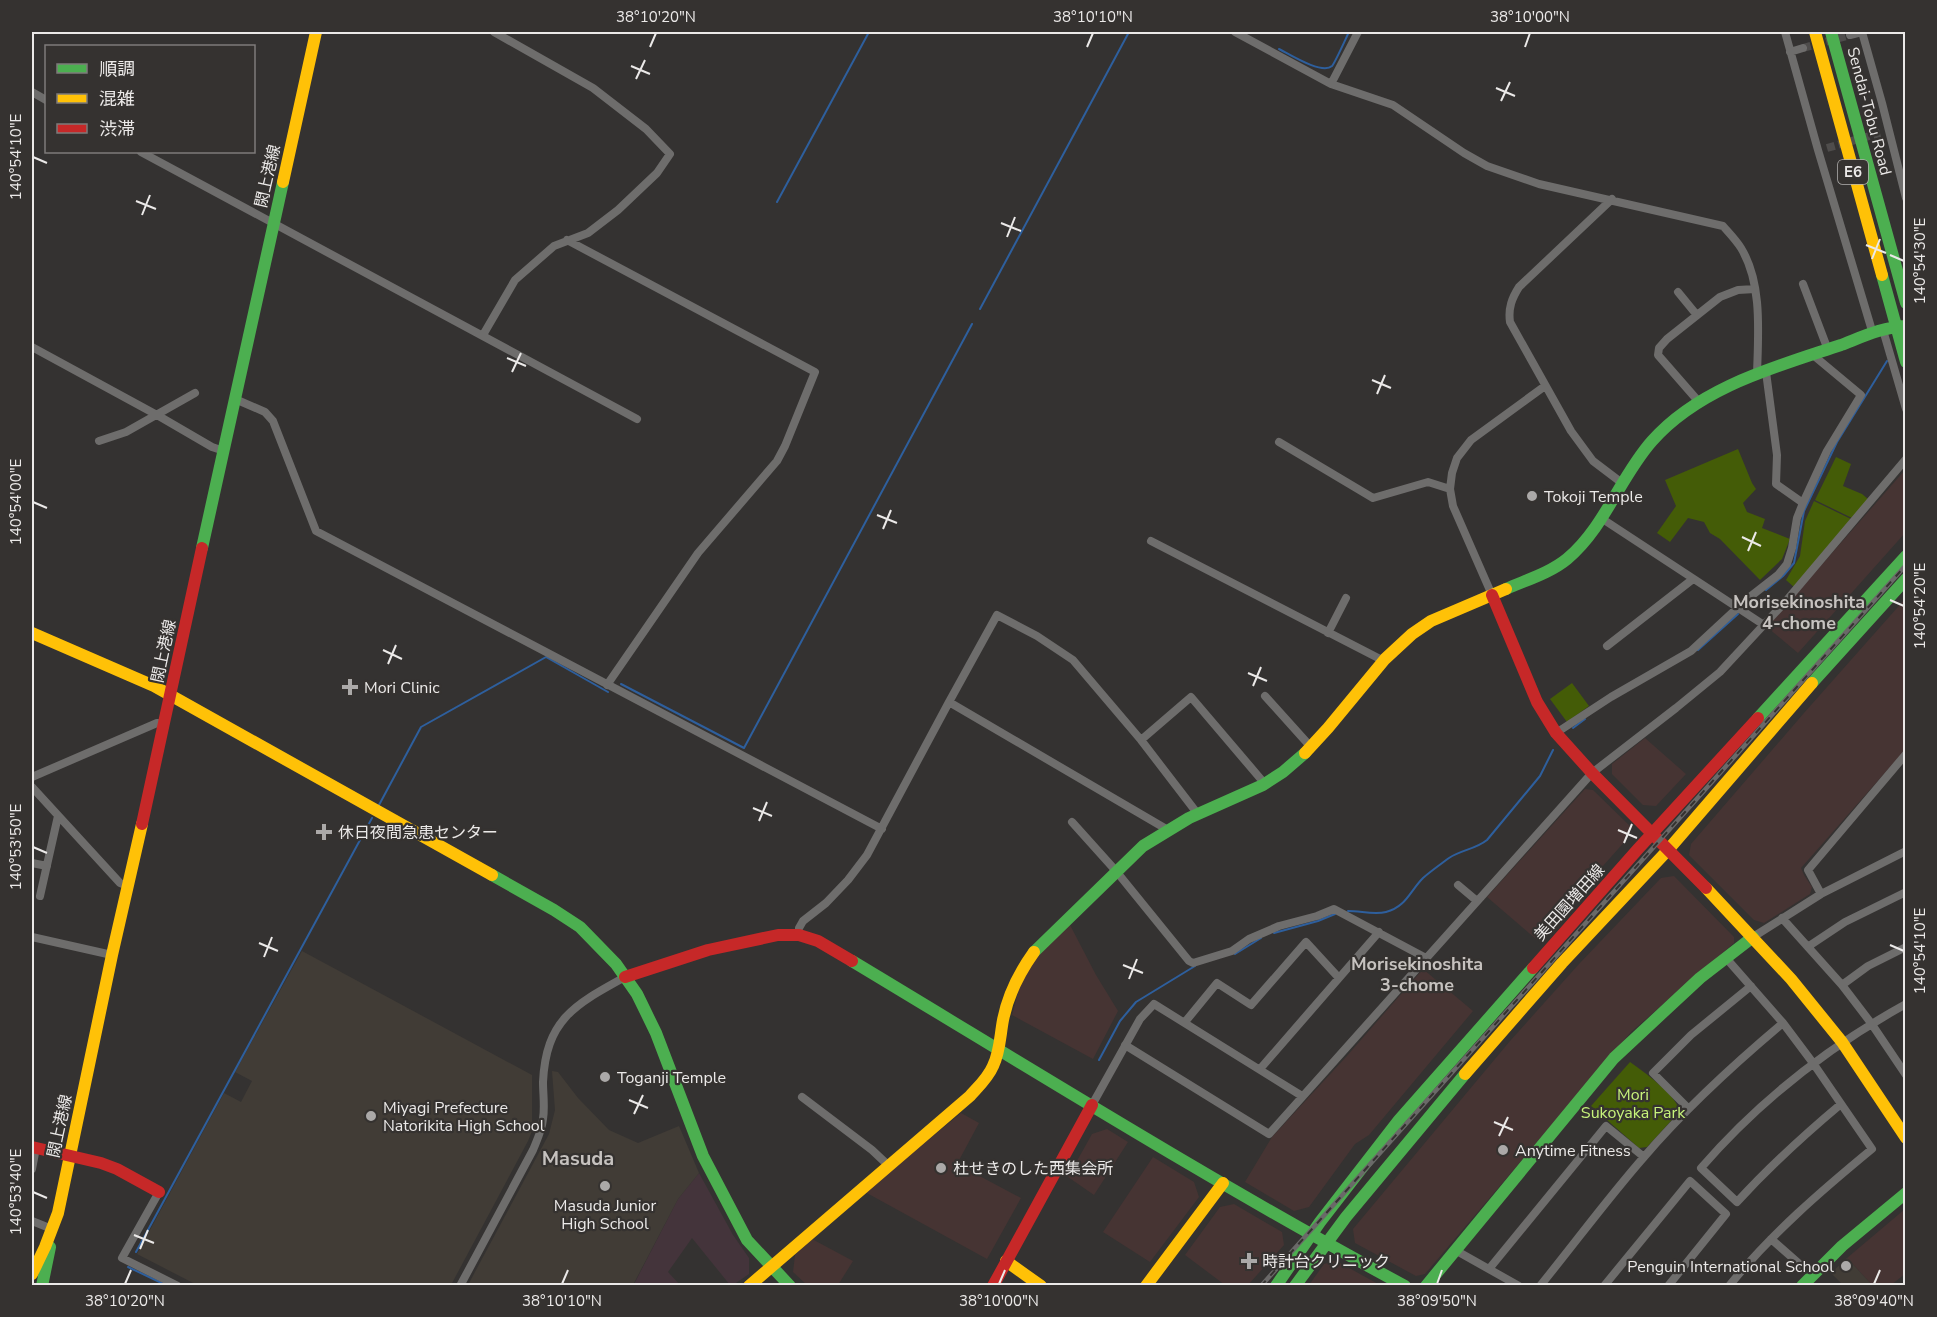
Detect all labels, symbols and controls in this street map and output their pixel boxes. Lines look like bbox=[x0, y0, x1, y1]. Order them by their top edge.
text: 38°10'20"N bbox=[616, 7, 696, 27]
text: 38°10'10"N bbox=[1053, 7, 1133, 27]
text: 38°10'00"N bbox=[1490, 7, 1570, 27]
legend bbox=[45, 45, 255, 153]
street label: Sendai-Tobu Road bbox=[1841, 45, 1897, 178]
text: 順調 bbox=[99, 57, 135, 81]
text: 混雑 bbox=[99, 87, 135, 111]
text: 140°54'10"E bbox=[6, 114, 26, 200]
text: 渋滞 bbox=[99, 117, 135, 141]
street label: 閖上港線 bbox=[250, 143, 286, 210]
road number: E6 bbox=[1838, 160, 1868, 184]
text: 140°54'30"E bbox=[1910, 218, 1930, 304]
text: 140°54'00"E bbox=[6, 459, 26, 545]
place label: Tokoji Temple bbox=[1544, 486, 1643, 508]
marker: Tokoji Temple bbox=[1525, 489, 1539, 503]
text: 140°54'20"E bbox=[1910, 563, 1930, 649]
district label: Morisekinoshita 4-chome bbox=[1733, 590, 1865, 635]
street label: 閖上港線 bbox=[147, 618, 181, 685]
place label: Mori Clinic bbox=[364, 677, 440, 699]
marker: Mori Clinic bbox=[341, 678, 359, 696]
text: 140°53'50"E bbox=[6, 804, 26, 890]
place label: 休日夜間急患センター bbox=[338, 822, 498, 844]
marker: 休日夜間急患センター bbox=[315, 823, 333, 841]
street label: 美田園増田線 bbox=[1529, 860, 1610, 946]
text: 140°54'10"E bbox=[1910, 908, 1930, 994]
district label: Morisekinoshita 3-chome bbox=[1351, 952, 1483, 997]
place label: Toganji Temple bbox=[617, 1067, 726, 1089]
marker: Toganji Temple bbox=[598, 1070, 612, 1084]
park label: Mori Sukoyaka Park bbox=[1581, 1084, 1686, 1124]
street label: 閖上港線 bbox=[43, 1093, 77, 1160]
place label: Miyagi Prefecture Natorikita High School bbox=[383, 1097, 545, 1137]
marker: Miyagi Prefecture Natorikita High School bbox=[364, 1109, 378, 1123]
place label: Anytime Fitness bbox=[1515, 1140, 1631, 1162]
marker: Anytime Fitness bbox=[1496, 1143, 1510, 1157]
district label: Masuda bbox=[542, 1145, 614, 1172]
text: 140°53'40"E bbox=[6, 1149, 26, 1235]
place label: 杜せきのした西集会所 bbox=[953, 1158, 1113, 1180]
marker: 杜せきのした西集会所 bbox=[934, 1161, 948, 1175]
marker: Masuda Junior High School bbox=[598, 1179, 612, 1193]
place label: Masuda Junior High School bbox=[554, 1195, 656, 1235]
place label: 時計台クリニック bbox=[1262, 1251, 1390, 1273]
marker: 時計台クリニック bbox=[1240, 1252, 1258, 1270]
place label: Penguin International School bbox=[1627, 1256, 1834, 1278]
marker: Penguin International School bbox=[1839, 1259, 1853, 1273]
text: 38°10'20"N bbox=[85, 1291, 165, 1311]
text: 38°10'10"N bbox=[522, 1291, 602, 1311]
text: 38°10'00"N bbox=[959, 1291, 1039, 1311]
text: 38°09'50"N bbox=[1397, 1291, 1477, 1311]
text: 38°09'40"N bbox=[1834, 1291, 1914, 1311]

